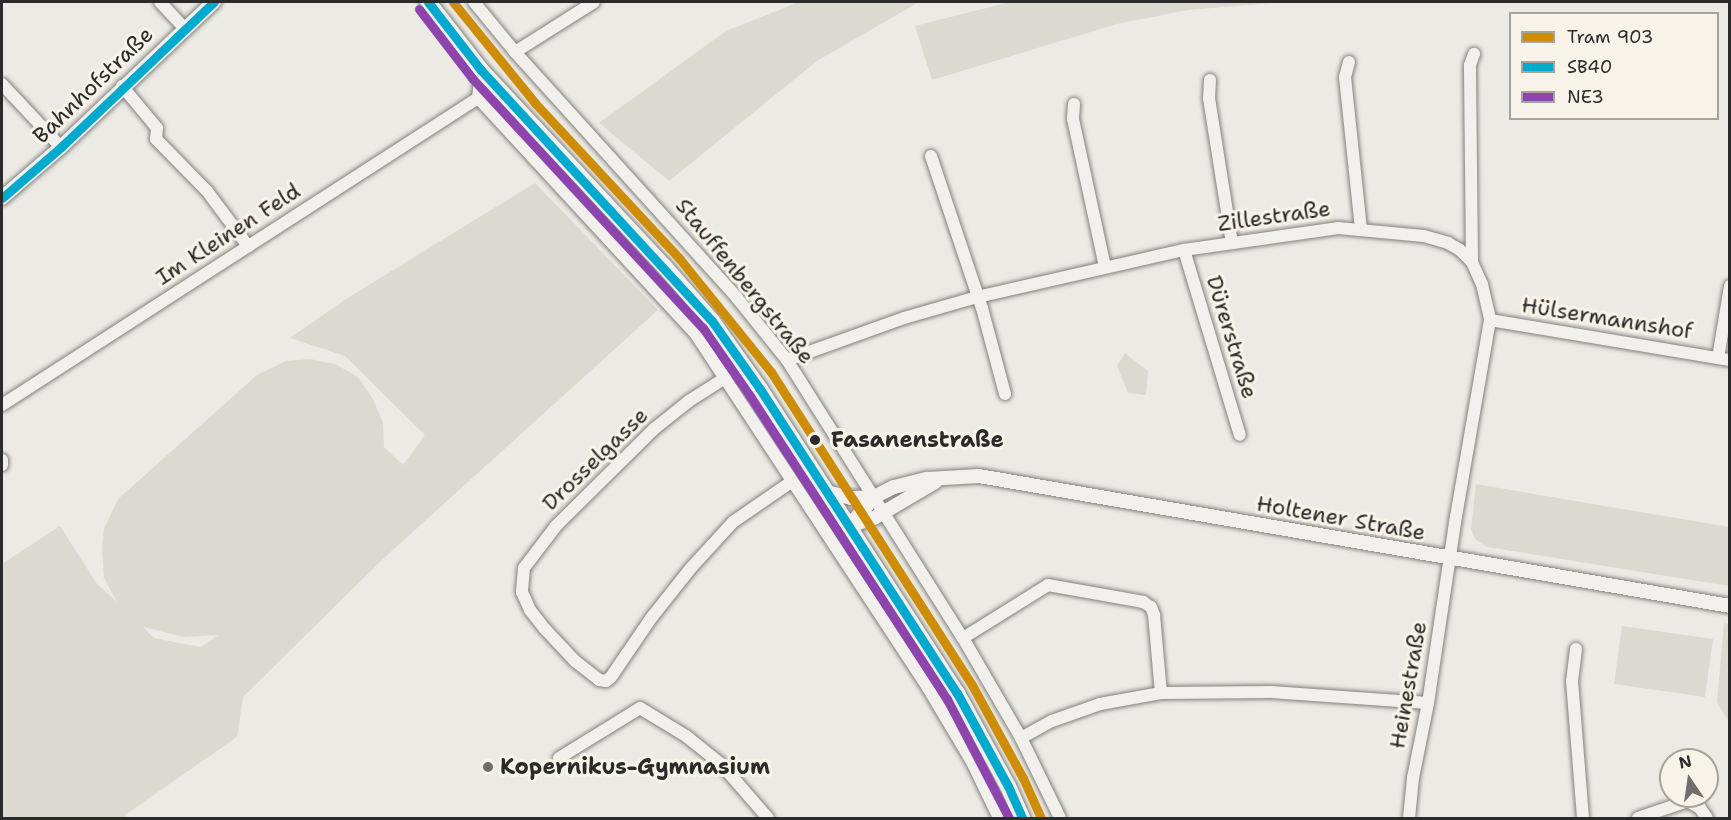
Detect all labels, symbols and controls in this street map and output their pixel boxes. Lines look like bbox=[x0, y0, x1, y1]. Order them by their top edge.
legend bbox=[1509, 12, 1719, 120]
street label: Bahnhofstraße bbox=[28, 21, 158, 149]
text: Tram 903 bbox=[1567, 25, 1653, 49]
text: SB40 bbox=[1567, 55, 1612, 79]
text: NE3 bbox=[1567, 85, 1604, 109]
street label: Im Kleinen Feld bbox=[151, 178, 305, 290]
street label: Stauffenbergstraße bbox=[670, 193, 820, 369]
street label: Zillestraße bbox=[1216, 195, 1332, 237]
street label: Dürerstraße bbox=[1201, 272, 1263, 402]
street label: Hülsermannshof bbox=[1520, 291, 1694, 345]
street label: Drosselgasse bbox=[537, 402, 653, 516]
place label: Fasanenstraße bbox=[831, 427, 1004, 453]
marker: Fasanenstraße bbox=[804, 429, 826, 451]
street label: Holtener Straße bbox=[1255, 490, 1427, 546]
street label: Heinestraße bbox=[1384, 619, 1432, 751]
north arrow bbox=[1659, 748, 1719, 808]
text: N bbox=[1677, 750, 1694, 774]
place label: Kopernikus-Gymnasium bbox=[500, 754, 770, 780]
marker: Kopernikus-Gymnasium bbox=[481, 760, 495, 774]

